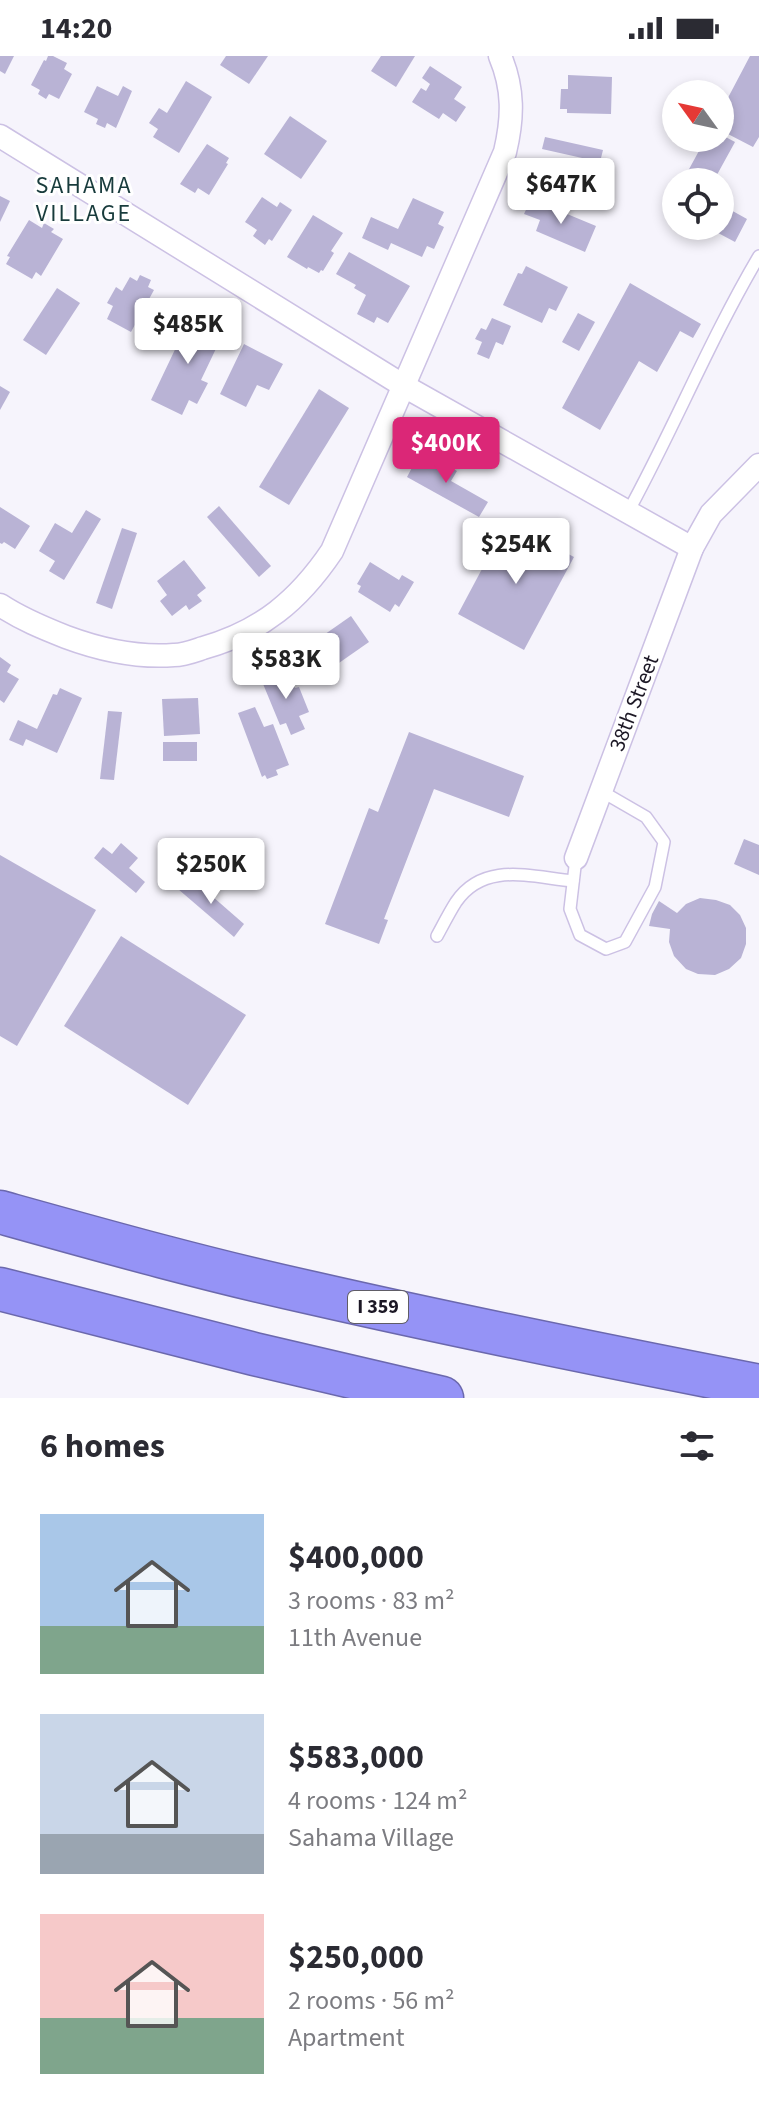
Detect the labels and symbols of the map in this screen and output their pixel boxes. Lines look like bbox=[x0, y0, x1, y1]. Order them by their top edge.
north arrow bbox=[662, 80, 734, 152]
pin: $647K bbox=[505, 158, 617, 226]
district label: SAHAMA VILLAGE bbox=[35, 168, 133, 231]
pin: $485K bbox=[132, 298, 244, 366]
pin: $400K bbox=[390, 417, 502, 485]
pin: $254K bbox=[460, 518, 572, 586]
pin: $583K bbox=[230, 633, 342, 701]
street label: 38th Street bbox=[601, 650, 667, 756]
pin: $250K bbox=[155, 838, 267, 906]
road number: I 359 bbox=[348, 1291, 408, 1323]

